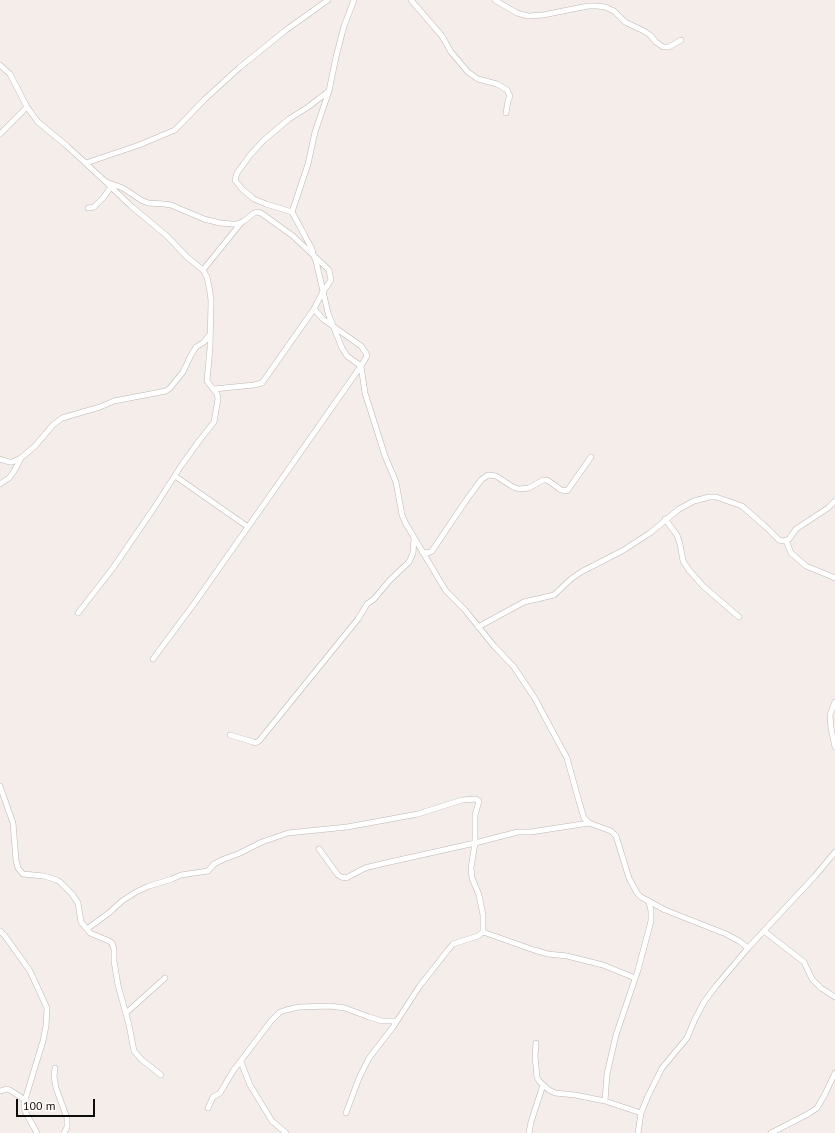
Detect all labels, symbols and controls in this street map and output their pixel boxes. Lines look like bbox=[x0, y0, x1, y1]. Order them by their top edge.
scale bar bbox=[18, 1091, 97, 1117]
text: 100 m bbox=[23, 1098, 56, 1113]

